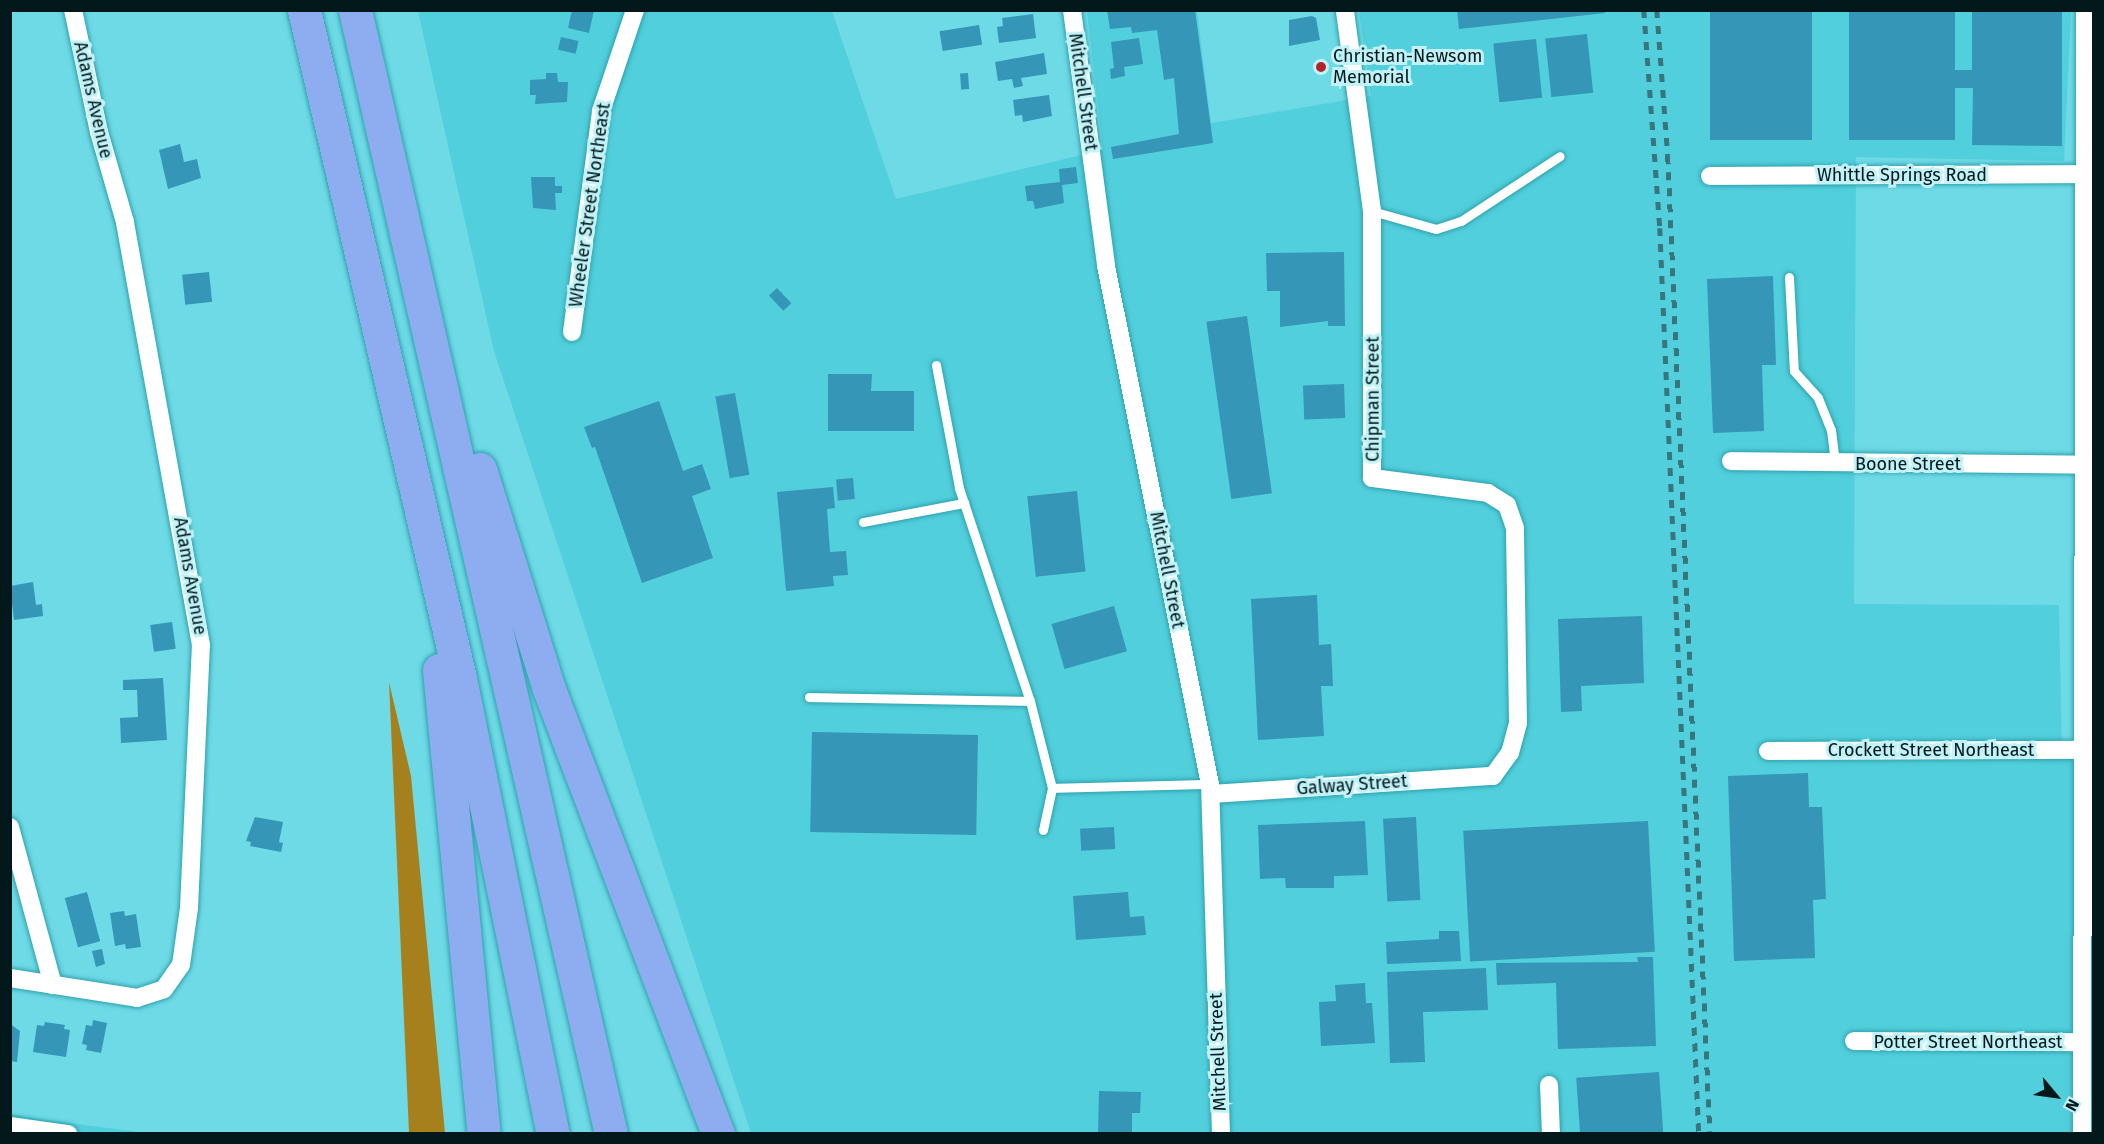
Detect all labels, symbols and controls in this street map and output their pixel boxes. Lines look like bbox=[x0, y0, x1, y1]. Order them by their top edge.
street label: Mitchell Street bbox=[1064, 32, 1102, 152]
street label: Adams Avenue bbox=[69, 39, 117, 161]
place label: Christian-Newsom Memorial bbox=[1333, 46, 1482, 88]
marker: Christian-Newsom Memorial bbox=[1314, 60, 1328, 74]
street label: Wheeler Street Northeast bbox=[565, 101, 615, 309]
street label: Whittle Springs Road bbox=[1817, 164, 1987, 186]
street label: Chipman Street bbox=[1362, 336, 1384, 462]
street label: Boone Street bbox=[1855, 453, 1961, 475]
street label: Mitchell Street bbox=[1145, 510, 1189, 630]
street label: Adams Avenue bbox=[169, 515, 211, 637]
street label: Crockett Street Northeast bbox=[1828, 739, 2034, 761]
street label: Galway Street bbox=[1296, 770, 1408, 800]
street label: Mitchell Street bbox=[1205, 992, 1231, 1112]
street label: Potter Street Northeast bbox=[1873, 1031, 2063, 1053]
north arrow bbox=[2026, 1066, 2086, 1126]
text: N bbox=[2061, 1096, 2083, 1114]

